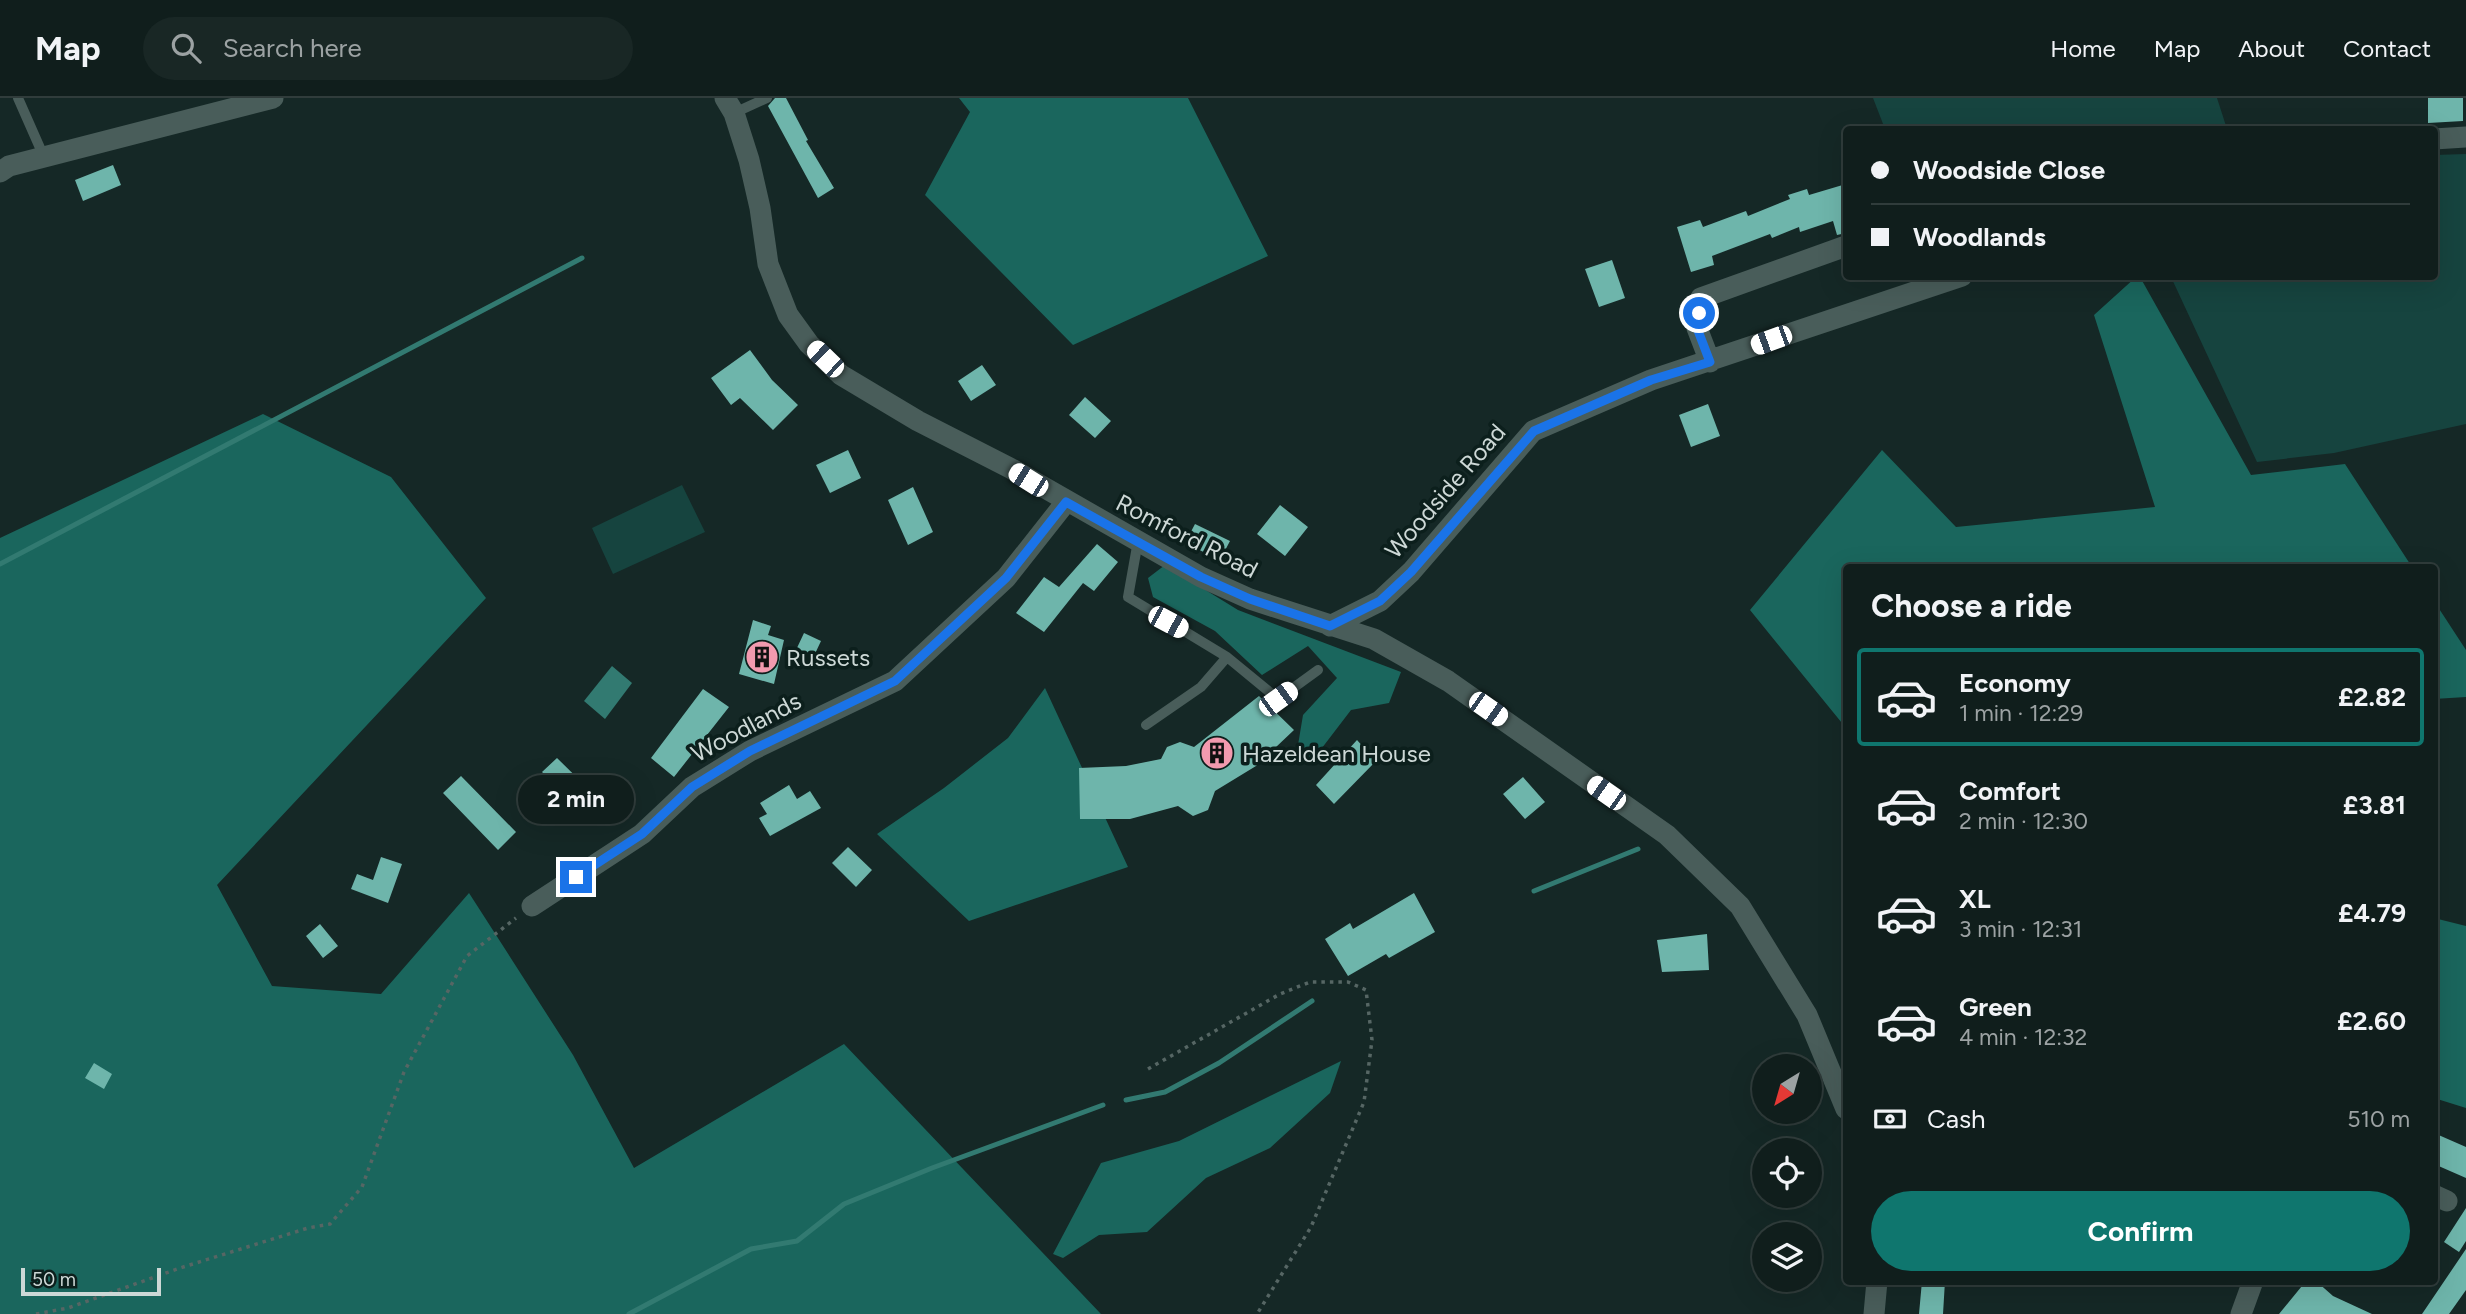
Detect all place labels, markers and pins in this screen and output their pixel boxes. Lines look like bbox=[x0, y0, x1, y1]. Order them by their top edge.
building icon: Russets bbox=[743, 638, 781, 676]
place label: Russets bbox=[786, 643, 870, 672]
building icon: Hazeldean House bbox=[1198, 734, 1236, 772]
place label: Hazeldean House bbox=[1242, 739, 1431, 768]

